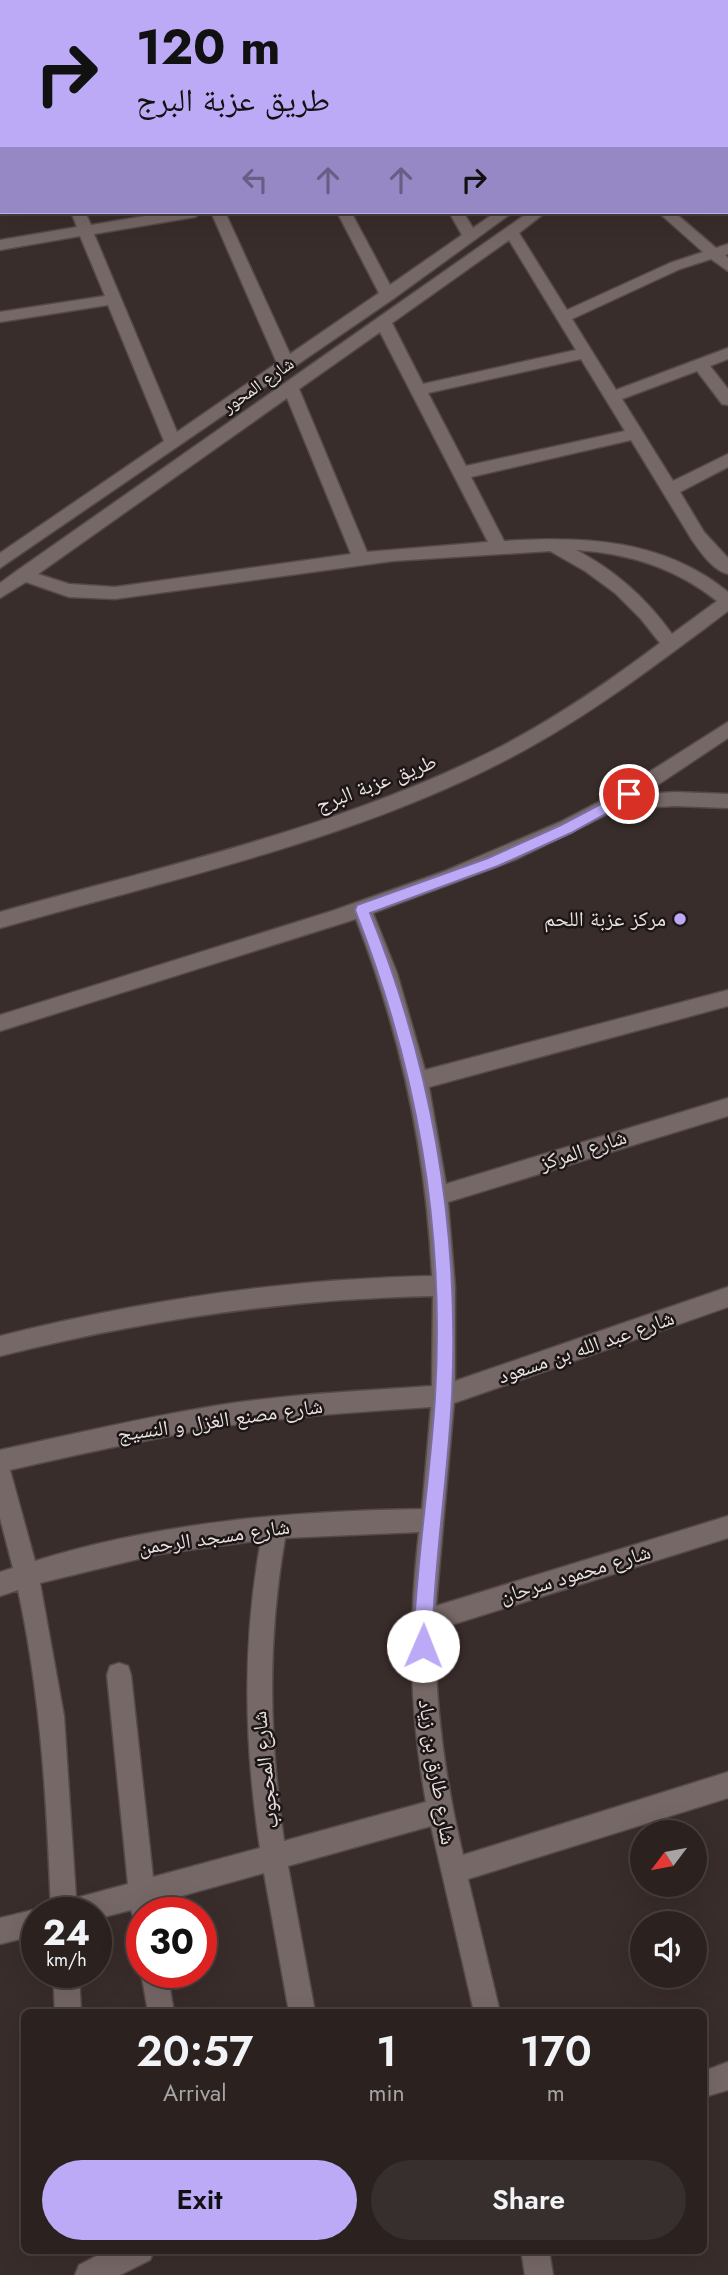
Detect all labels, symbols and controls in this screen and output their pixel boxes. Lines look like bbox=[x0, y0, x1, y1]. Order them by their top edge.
text: 120 m bbox=[136, 12, 280, 82]
icon: right bbox=[21, 28, 112, 119]
text: طريق عزبة البرج bbox=[136, 77, 330, 123]
icon: left bbox=[236, 161, 274, 199]
icon: ahead bbox=[309, 161, 347, 199]
icon: ahead bbox=[382, 161, 420, 199]
icon: right bbox=[455, 161, 493, 199]
street label: شارع المحور bbox=[216, 351, 299, 420]
street label: طريق عزبة البرج bbox=[311, 746, 441, 820]
pin bbox=[599, 764, 659, 824]
icon: arrive bbox=[610, 775, 648, 813]
place label: مركز عزبة اللحم bbox=[544, 904, 666, 934]
marker: مركز عزبة اللحم bbox=[672, 911, 688, 927]
street label: شارع المركز bbox=[535, 1122, 630, 1178]
street label: شارع عبد الله بن مسعود bbox=[494, 1303, 678, 1391]
street label: شارع مصنع الغزل و النسيج bbox=[115, 1391, 325, 1449]
street label: شارع مسجد الرحمن bbox=[137, 1512, 291, 1562]
street label: شارع محمود سرحان bbox=[496, 1537, 654, 1611]
position arrow bbox=[386, 1609, 460, 1683]
street label: شارع طارق بن زياد bbox=[411, 1697, 463, 1847]
street label: شارع المحجوب bbox=[244, 1710, 286, 1830]
north arrow bbox=[630, 1820, 707, 1897]
map controls bbox=[630, 1820, 707, 1988]
speed limit sign: 30 bbox=[126, 1897, 217, 1988]
text: 24 bbox=[43, 1908, 90, 1958]
button: sound bbox=[630, 1911, 707, 1988]
text: km/h bbox=[46, 1947, 87, 1973]
text: 20:57 bbox=[136, 2021, 253, 2082]
text: 1 bbox=[376, 2021, 397, 2082]
text: 170 bbox=[520, 2021, 592, 2082]
text: Arrival bbox=[163, 2076, 226, 2110]
text: min bbox=[369, 2076, 405, 2110]
text: m bbox=[547, 2076, 565, 2110]
button: Exit bbox=[42, 2160, 357, 2240]
button: Share bbox=[371, 2160, 686, 2240]

